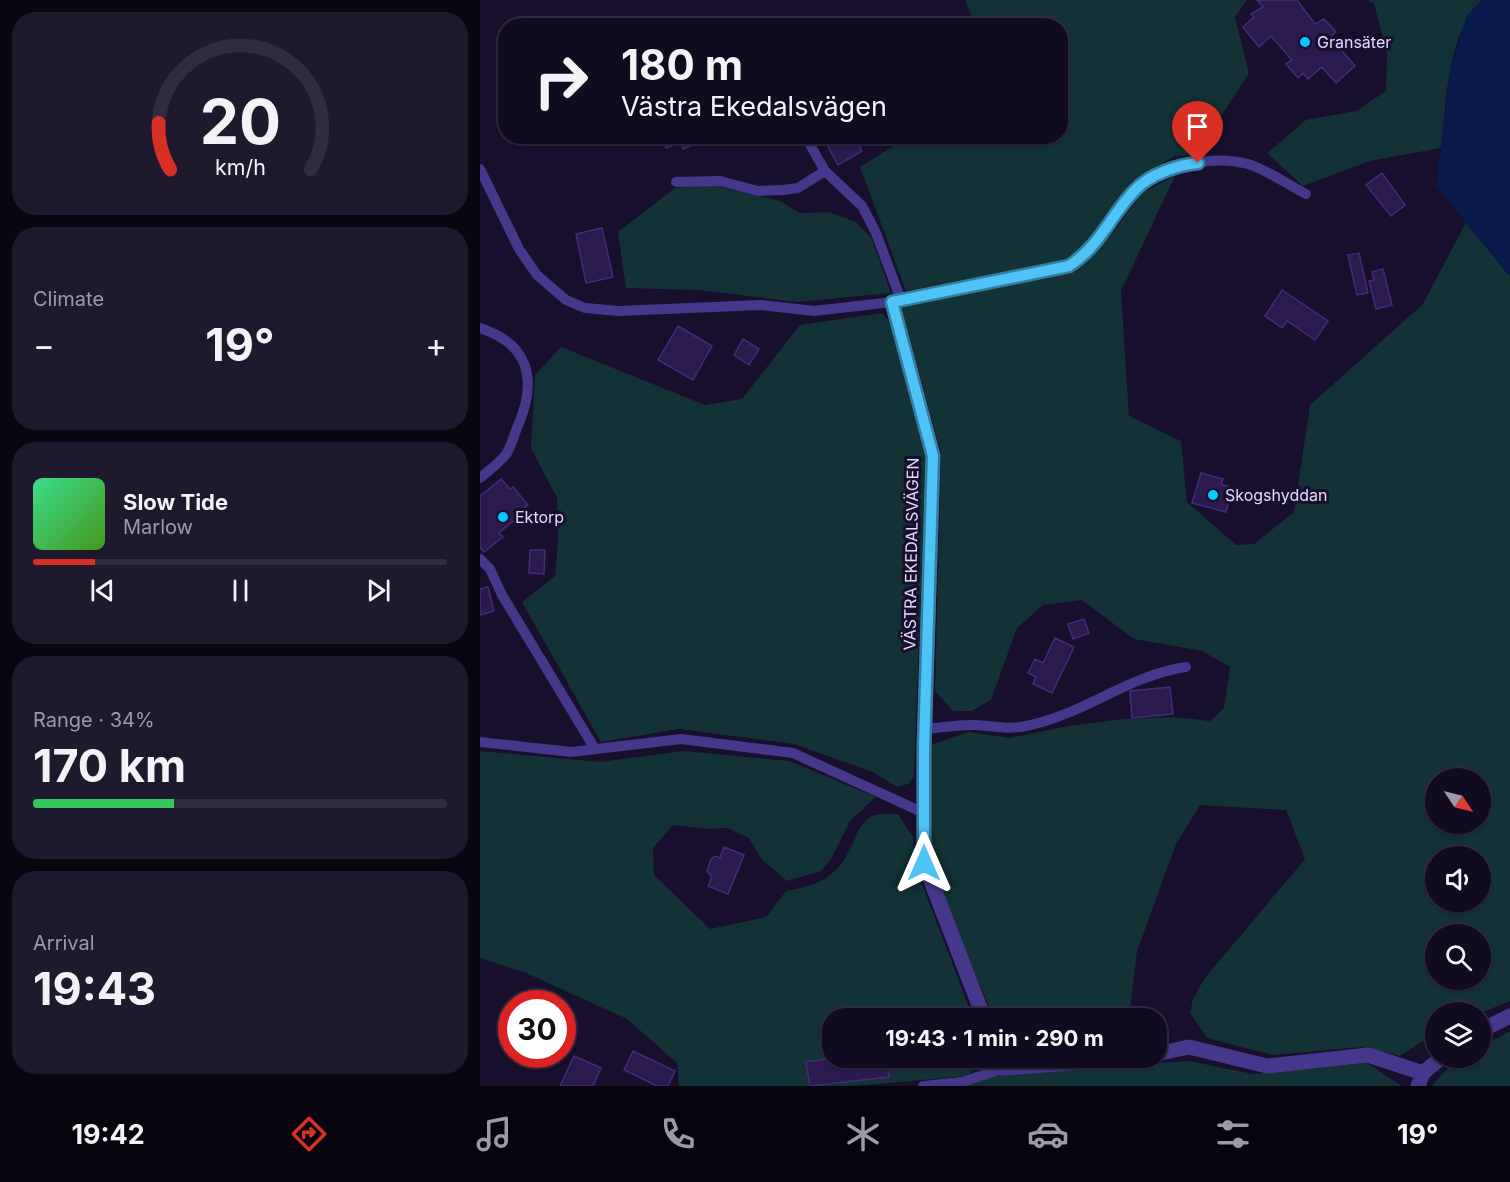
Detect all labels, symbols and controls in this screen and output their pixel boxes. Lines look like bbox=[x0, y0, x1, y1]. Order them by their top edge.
place label: Gransäter bbox=[1317, 32, 1391, 52]
marker: Gransäter bbox=[1298, 35, 1312, 49]
text: 180 m bbox=[621, 39, 743, 90]
icon: right bbox=[522, 42, 600, 120]
text: 20 bbox=[199, 85, 281, 160]
text: Västra Ekedalsvägen bbox=[621, 90, 887, 123]
pin bbox=[1172, 101, 1223, 163]
icon: arrive bbox=[1181, 110, 1214, 143]
text: km/h bbox=[215, 155, 265, 181]
text: Climate bbox=[33, 287, 104, 311]
text: 19° bbox=[205, 317, 275, 372]
text: − bbox=[33, 325, 55, 365]
text: + bbox=[425, 325, 447, 365]
street label: VÄSTRA EKEDALSVÄGEN bbox=[899, 457, 923, 651]
place label: Skogshyddan bbox=[1225, 485, 1327, 505]
marker: Skogshyddan bbox=[1206, 488, 1220, 502]
text: Slow Tide bbox=[123, 489, 228, 515]
place label: Ektorp bbox=[515, 507, 564, 527]
marker: Ektorp bbox=[496, 510, 510, 524]
text: Marlow bbox=[123, 515, 193, 539]
icon: previous bbox=[86, 574, 119, 607]
icon: pause bbox=[224, 574, 257, 607]
icon: next bbox=[362, 574, 395, 607]
text: Range · 34% bbox=[33, 708, 155, 732]
text: 170 km bbox=[33, 738, 186, 793]
north arrow bbox=[1425, 768, 1491, 834]
map controls bbox=[1425, 768, 1491, 1068]
position arrow bbox=[892, 831, 956, 895]
button: sound bbox=[1425, 846, 1491, 912]
button: search bbox=[1425, 924, 1491, 990]
text: Arrival bbox=[33, 931, 95, 955]
text: 19:43 bbox=[33, 961, 156, 1016]
speed limit sign: 30 bbox=[498, 990, 576, 1068]
button: layers bbox=[1425, 1002, 1491, 1068]
text: 19:43 · 1 min · 290 m bbox=[885, 1025, 1104, 1051]
icon: directions bbox=[288, 1113, 330, 1155]
icon: music bbox=[473, 1113, 515, 1155]
icon: phone bbox=[657, 1113, 699, 1155]
icon: climate bbox=[842, 1113, 884, 1155]
icon: car bbox=[1027, 1113, 1069, 1155]
icon: filters bbox=[1212, 1113, 1254, 1155]
text: 19:42 bbox=[71, 1118, 145, 1151]
text: 19° bbox=[1397, 1118, 1439, 1151]

